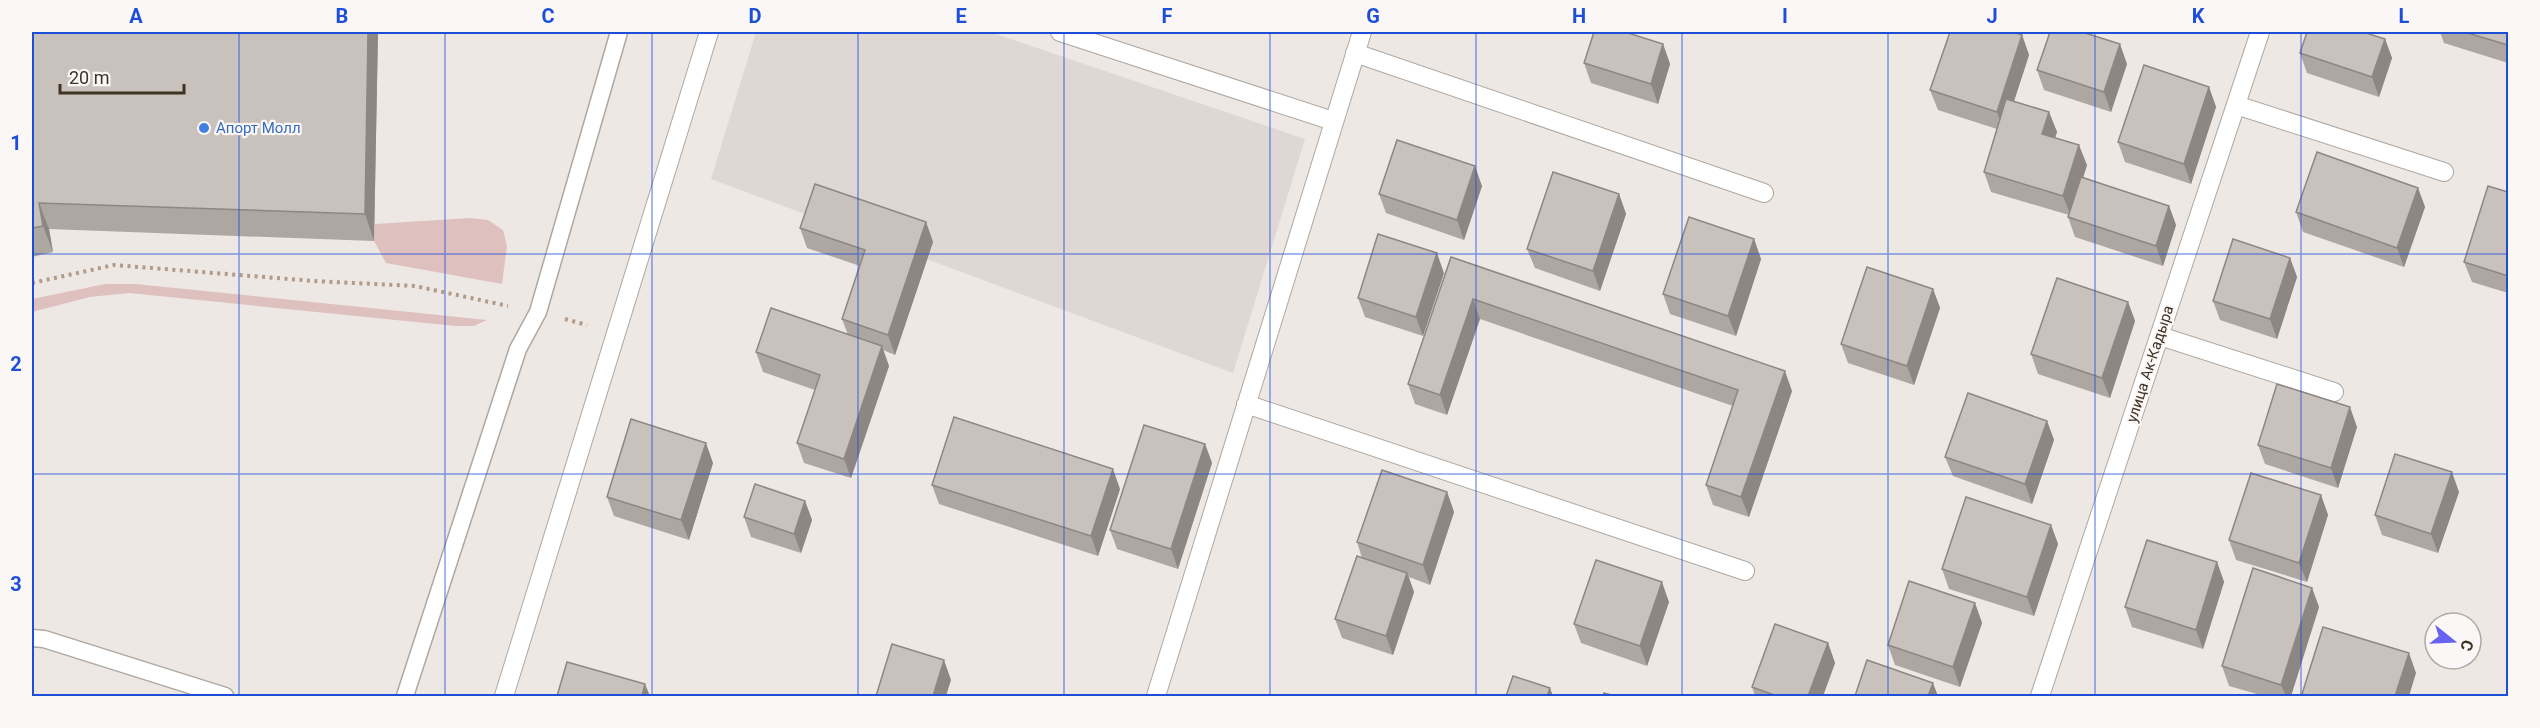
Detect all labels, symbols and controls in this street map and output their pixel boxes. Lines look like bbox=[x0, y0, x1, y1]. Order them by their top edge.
text: A bbox=[129, 4, 143, 28]
text: B bbox=[336, 4, 348, 28]
text: C bbox=[541, 4, 555, 28]
text: D bbox=[749, 4, 762, 28]
text: E bbox=[955, 4, 967, 28]
text: F bbox=[1162, 4, 1173, 28]
text: G bbox=[1366, 4, 1380, 28]
text: H bbox=[1572, 4, 1586, 28]
text: I bbox=[1782, 4, 1788, 28]
text: J bbox=[1986, 4, 1998, 28]
text: K bbox=[2192, 4, 2205, 28]
text: L bbox=[2399, 4, 2410, 28]
scale bar bbox=[60, 57, 184, 95]
text: 20 m bbox=[69, 67, 109, 88]
place label: Апорт Молл bbox=[216, 119, 301, 137]
marker: Апорт Молл bbox=[197, 121, 211, 135]
text: 1 bbox=[10, 131, 22, 155]
street label: улица Ак-Кадыра bbox=[2123, 303, 2177, 425]
text: 2 bbox=[10, 352, 22, 376]
text: 3 bbox=[10, 572, 22, 596]
north arrow bbox=[2423, 611, 2483, 671]
text: С bbox=[2456, 638, 2477, 653]

